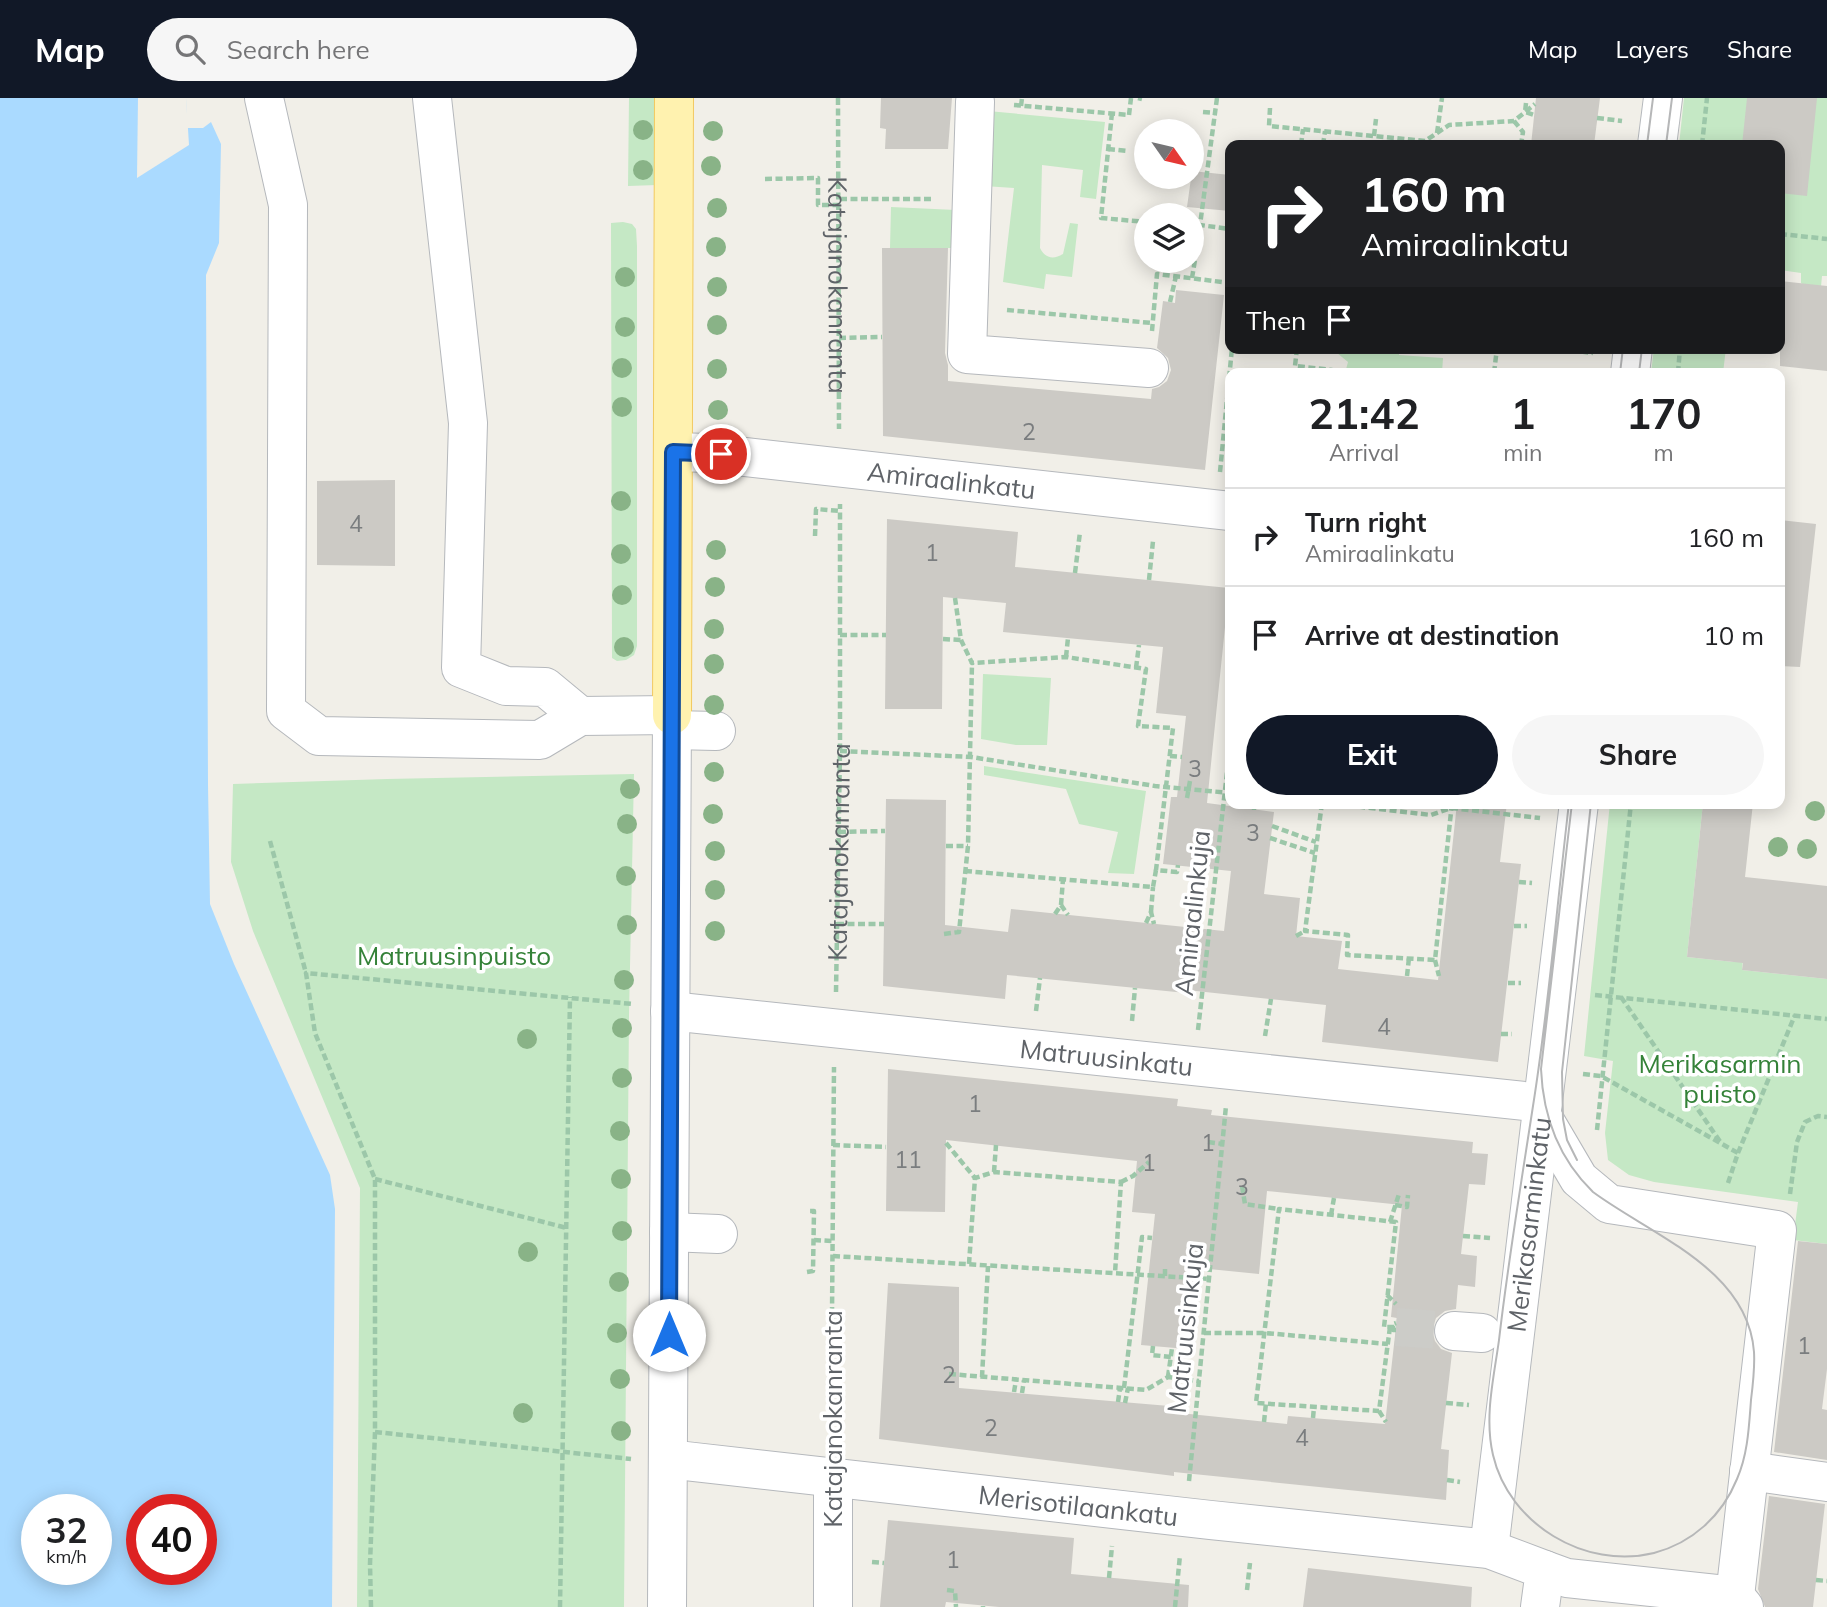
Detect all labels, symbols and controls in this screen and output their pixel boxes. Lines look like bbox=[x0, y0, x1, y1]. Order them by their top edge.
search box bbox=[147, 18, 637, 81]
text: Map bbox=[35, 29, 105, 70]
icon: search bbox=[171, 30, 209, 68]
text: Search here bbox=[227, 33, 370, 66]
text: Map bbox=[1528, 34, 1577, 64]
text: Layers bbox=[1615, 34, 1689, 64]
text: Share bbox=[1727, 34, 1792, 64]
north arrow bbox=[1134, 119, 1204, 189]
map controls bbox=[1134, 119, 1204, 273]
text: 160 m bbox=[1361, 163, 1507, 224]
icon: right bbox=[1246, 168, 1337, 259]
street label: Katajanokanranta bbox=[822, 176, 855, 394]
button: layers bbox=[1134, 203, 1204, 273]
text: Amiraalinkatu bbox=[1361, 224, 1569, 264]
icon: arrive bbox=[1320, 301, 1358, 339]
text: Then bbox=[1246, 304, 1306, 337]
text: 21:42 bbox=[1309, 387, 1420, 440]
text: 1 bbox=[1510, 387, 1535, 440]
text: 170 bbox=[1626, 387, 1701, 440]
house number: 2 bbox=[1022, 417, 1036, 446]
pin bbox=[691, 424, 751, 484]
icon: arrive bbox=[702, 435, 740, 473]
text: Arrival bbox=[1329, 438, 1399, 467]
text: min bbox=[1503, 438, 1542, 467]
text: m bbox=[1654, 438, 1674, 467]
street label: Amiraalinkatu bbox=[866, 454, 1037, 506]
text: Turn right bbox=[1305, 506, 1426, 539]
house number: 4 bbox=[349, 509, 363, 538]
icon: right bbox=[1246, 518, 1284, 556]
text: 160 m bbox=[1688, 521, 1764, 554]
house number: 1 bbox=[925, 538, 939, 567]
text: Amiraalinkatu bbox=[1305, 539, 1455, 568]
icon: arrive bbox=[1246, 616, 1284, 654]
text: Arrive at destination bbox=[1305, 619, 1560, 652]
text: 10 m bbox=[1703, 619, 1764, 652]
button: Exit bbox=[1246, 715, 1498, 795]
button: Share bbox=[1512, 715, 1764, 795]
street label: Katajanokanranta bbox=[820, 743, 857, 961]
house number: 3 bbox=[1188, 754, 1202, 783]
house number: 3 bbox=[1246, 818, 1260, 847]
street label: Amiraalinkuja bbox=[1167, 829, 1217, 997]
park label: Matruusinpuisto bbox=[357, 939, 551, 972]
house number: 4 bbox=[1377, 1012, 1391, 1041]
street label: Matruusinkatu bbox=[1018, 1031, 1195, 1083]
park label: Merikasarmin puisto bbox=[1638, 1047, 1802, 1110]
house number: 1 bbox=[968, 1089, 982, 1118]
street label: Merikasarminkatu bbox=[1499, 1115, 1557, 1334]
house number: 1 bbox=[1201, 1128, 1215, 1157]
house number: 11 bbox=[894, 1145, 922, 1174]
house number: 1 bbox=[1142, 1148, 1156, 1177]
house number: 3 bbox=[1235, 1172, 1249, 1201]
street label: Matruusinkuja bbox=[1160, 1241, 1210, 1415]
position arrow bbox=[632, 1298, 706, 1372]
street label: Katajanokanranta bbox=[816, 1310, 849, 1528]
house number: 1 bbox=[1797, 1331, 1811, 1360]
house number: 2 bbox=[942, 1360, 956, 1389]
house number: 2 bbox=[984, 1413, 998, 1442]
house number: 4 bbox=[1295, 1423, 1309, 1452]
street label: Merisotilaankatu bbox=[977, 1478, 1180, 1533]
speed limit sign: 40 bbox=[126, 1494, 217, 1585]
text: 32 bbox=[45, 1508, 88, 1552]
text: km/h bbox=[46, 1545, 87, 1568]
house number: 1 bbox=[946, 1545, 960, 1574]

